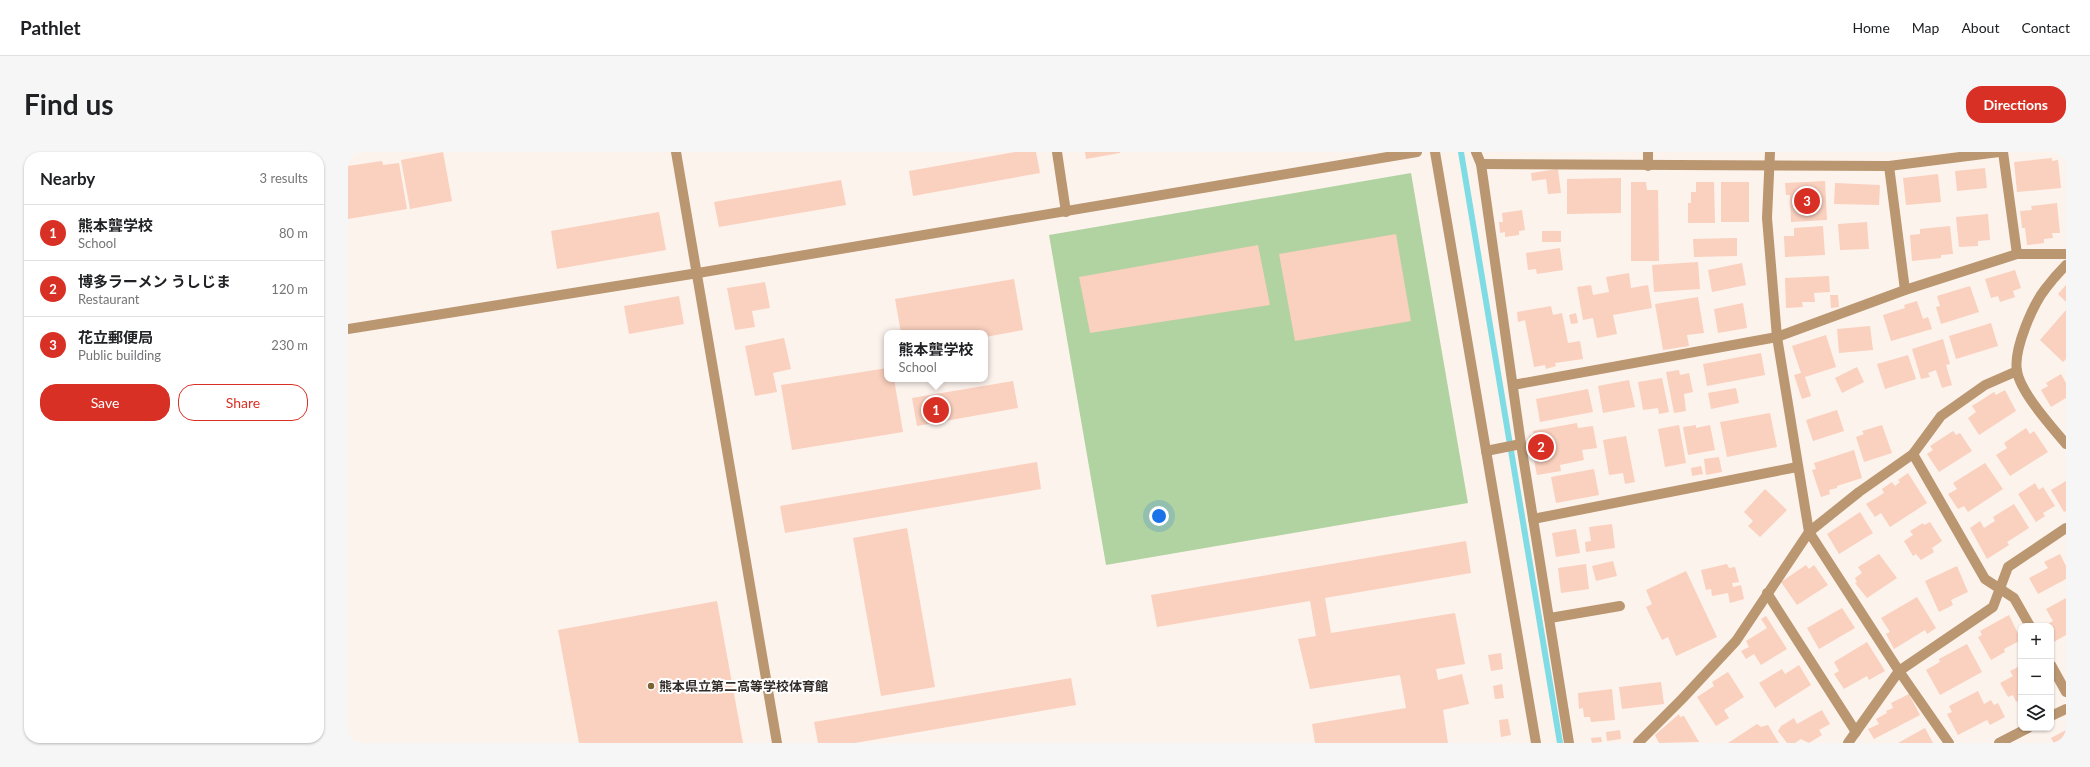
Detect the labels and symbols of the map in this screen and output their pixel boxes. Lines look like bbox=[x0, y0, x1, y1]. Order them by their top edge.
pin: 3 bbox=[1794, 186, 1820, 216]
pin: 1 bbox=[923, 395, 949, 425]
pin: 2 bbox=[1528, 432, 1554, 462]
your location bbox=[1149, 506, 1169, 526]
place label: 熊本県立第二高等学校体育館 bbox=[659, 678, 828, 694]
marker: 熊本県立第二高等学校体育館 bbox=[646, 681, 656, 691]

